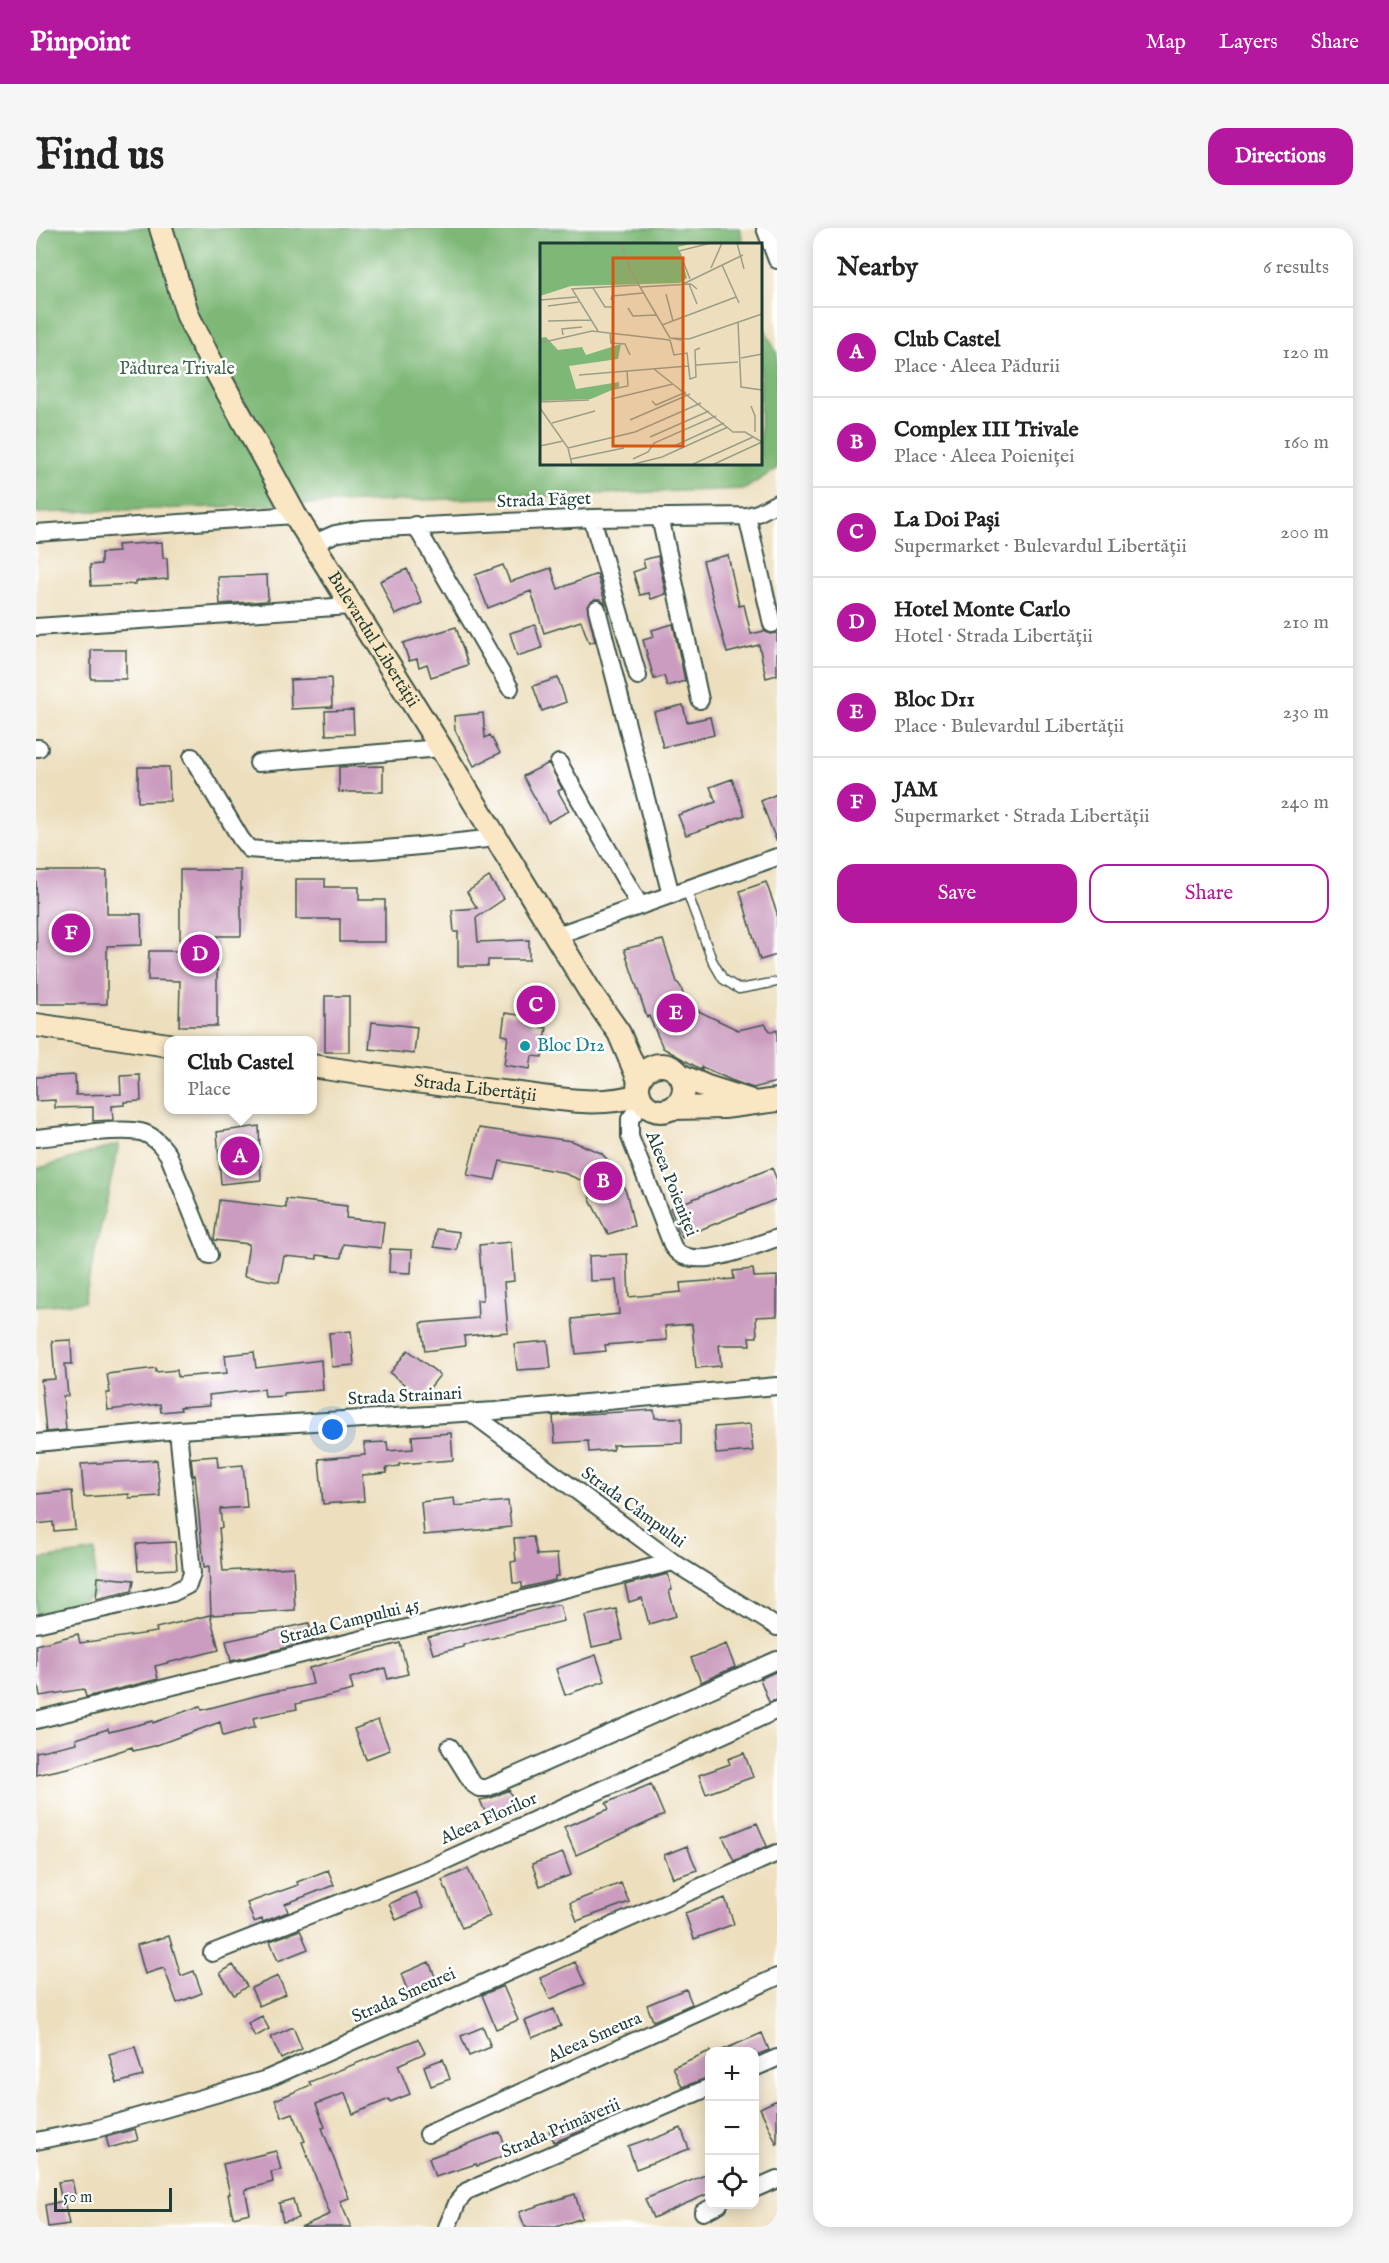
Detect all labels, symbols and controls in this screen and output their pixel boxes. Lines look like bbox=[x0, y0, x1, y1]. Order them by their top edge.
text: Pinpoint bbox=[30, 25, 131, 60]
text: Map bbox=[1146, 29, 1186, 56]
text: Layers bbox=[1219, 29, 1278, 56]
text: Share bbox=[1311, 29, 1359, 56]
button: Directions bbox=[1208, 128, 1353, 185]
text: Find us bbox=[36, 130, 164, 183]
inset map bbox=[540, 243, 762, 465]
text: Nearby bbox=[837, 251, 918, 284]
text: 6 results bbox=[1263, 255, 1329, 280]
text: Club Castel bbox=[894, 326, 1000, 354]
text: A bbox=[850, 340, 863, 365]
text: 120 m bbox=[1283, 340, 1329, 365]
text: Place · Aleea Pădurii bbox=[894, 354, 1060, 379]
park label: Pădurea Trivale bbox=[119, 358, 235, 381]
text: Complex III Trivale bbox=[894, 416, 1079, 444]
text: B bbox=[850, 430, 863, 455]
text: 160 m bbox=[1283, 430, 1329, 455]
text: Place · Aleea Poieniței bbox=[894, 444, 1075, 469]
street label: Strada Făget bbox=[496, 488, 592, 514]
text: La Doi Pași bbox=[894, 506, 1000, 534]
text: C bbox=[849, 520, 864, 545]
text: 200 m bbox=[1280, 520, 1329, 545]
text: Supermarket · Bulevardul Libertății bbox=[894, 534, 1187, 559]
street label: Bulevardul Libertății bbox=[322, 567, 424, 712]
text: Hotel Monte Carlo bbox=[894, 596, 1070, 624]
text: D bbox=[848, 610, 865, 635]
text: 210 m bbox=[1283, 610, 1329, 635]
text: Hotel · Strada Libertății bbox=[894, 624, 1093, 649]
text: Bloc D11 bbox=[894, 686, 975, 714]
text: E bbox=[850, 700, 863, 725]
text: 230 m bbox=[1283, 700, 1329, 725]
text: Place · Bulevardul Libertății bbox=[894, 714, 1124, 739]
text: JAM bbox=[894, 776, 938, 804]
text: F bbox=[850, 790, 863, 815]
text: 240 m bbox=[1280, 790, 1329, 815]
text: Supermarket · Strada Libertății bbox=[894, 804, 1150, 829]
button: Save bbox=[837, 864, 1077, 923]
button: Share bbox=[1089, 864, 1329, 923]
pin: F bbox=[51, 910, 90, 956]
pin: D bbox=[180, 932, 220, 976]
pin: C bbox=[516, 982, 556, 1028]
pin: E bbox=[656, 990, 696, 1036]
place label: Bloc D12 bbox=[537, 1035, 605, 1058]
popup bbox=[164, 1036, 317, 1114]
marker: Bloc D12 bbox=[518, 1039, 532, 1053]
text: Club Castel bbox=[187, 1049, 294, 1077]
street label: Strada Libertății bbox=[413, 1070, 538, 1108]
text: Place bbox=[187, 1077, 231, 1102]
street label: Aleea Poieniței bbox=[639, 1127, 703, 1240]
pin: A bbox=[220, 1134, 260, 1178]
pin: B bbox=[584, 1158, 622, 1204]
street label: Strada Strainari bbox=[347, 1383, 463, 1411]
your location bbox=[318, 1415, 347, 1444]
street label: Strada Câmpului bbox=[576, 1462, 690, 1554]
street label: Strada Campului 45 bbox=[278, 1593, 423, 1650]
street label: Aleea Florilor bbox=[436, 1787, 541, 1851]
street label: Strada Smeurei bbox=[348, 1963, 460, 2029]
street label: Aleea Smeura bbox=[544, 2007, 646, 2069]
map controls bbox=[705, 2047, 759, 2209]
button: + bbox=[705, 2047, 759, 2101]
street label: Strada Primăverii bbox=[498, 2094, 624, 2164]
button: − bbox=[705, 2101, 759, 2155]
button: locate bbox=[705, 2155, 759, 2209]
scale bar bbox=[54, 2185, 172, 2212]
text: 50 m bbox=[63, 2188, 92, 2208]

